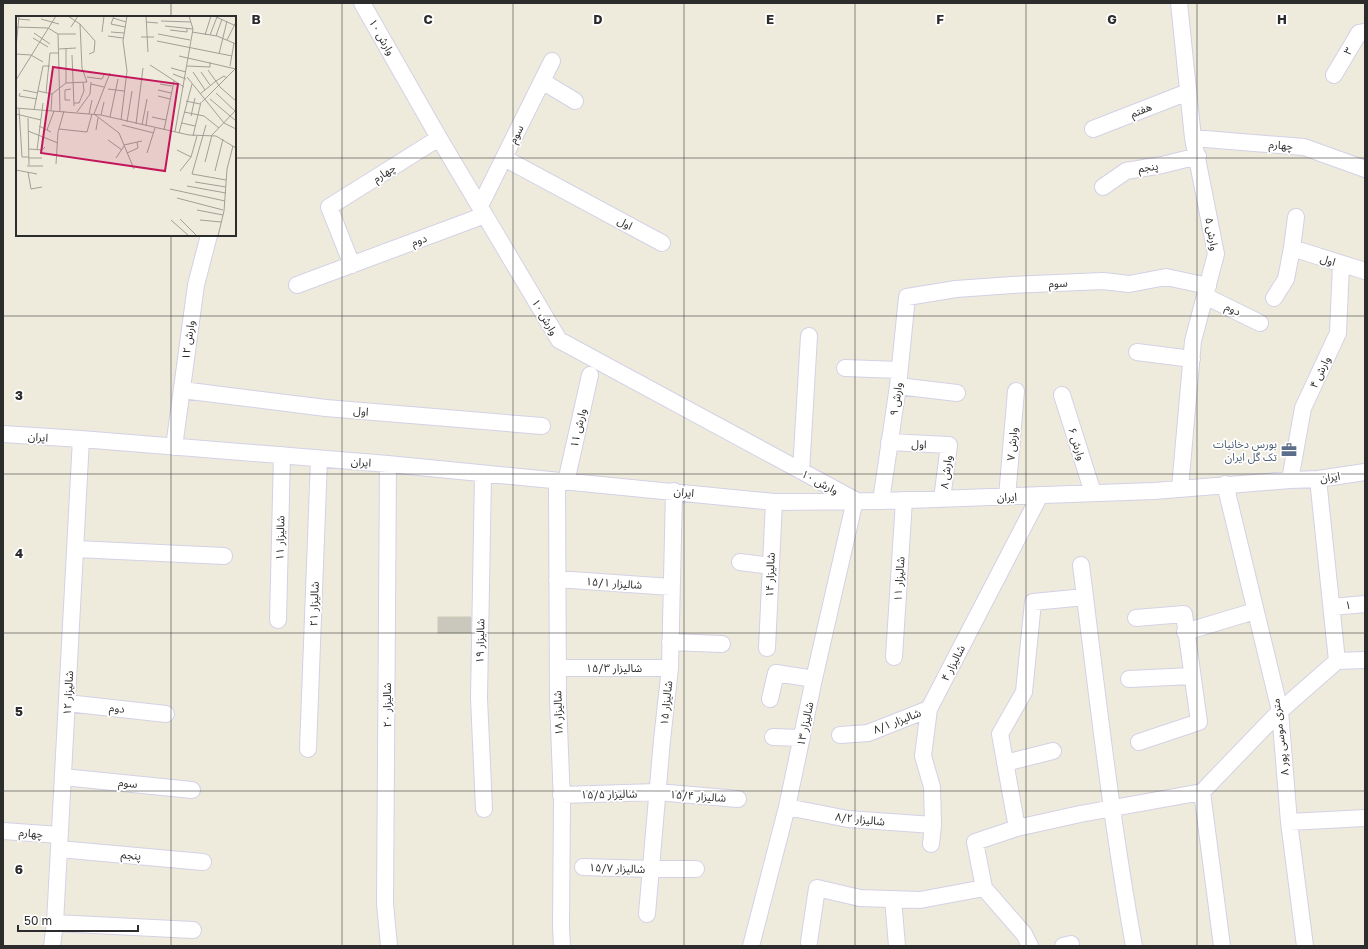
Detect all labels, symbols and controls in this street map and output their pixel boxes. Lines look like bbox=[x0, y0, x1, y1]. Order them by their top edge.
text: B bbox=[251, 11, 261, 27]
text: C bbox=[423, 11, 433, 27]
text: D bbox=[593, 11, 603, 27]
text: E bbox=[766, 11, 774, 27]
text: F bbox=[936, 11, 944, 27]
text: G bbox=[1107, 11, 1117, 27]
text: H bbox=[1277, 11, 1287, 27]
inset map bbox=[16, 16, 236, 236]
street label: وارش ۱۰ bbox=[366, 16, 398, 58]
street label: ۳ bbox=[1340, 45, 1355, 57]
street label: هفتم bbox=[1128, 99, 1155, 122]
street label: سوم bbox=[505, 122, 528, 146]
street label: چهارم bbox=[1268, 137, 1294, 154]
street label: پنجم bbox=[1137, 159, 1159, 177]
street label: چهارم bbox=[370, 160, 399, 186]
street label: اول bbox=[615, 213, 635, 233]
street label: وارش ۵ bbox=[1202, 216, 1222, 252]
street label: دوم bbox=[409, 231, 429, 250]
street label: اول bbox=[1319, 251, 1337, 269]
street label: سوم bbox=[1048, 275, 1068, 291]
street label: وارش ۱۰ bbox=[529, 296, 561, 338]
street label: دوم bbox=[1223, 299, 1243, 320]
street label: وارش ۱۲ bbox=[178, 319, 198, 361]
street label: وارش ۴ bbox=[1307, 354, 1333, 390]
street label: وارش ۹ bbox=[887, 381, 905, 417]
text: 3 bbox=[15, 387, 23, 403]
street label: اول bbox=[353, 403, 369, 419]
street label: وارش ۱۱ bbox=[567, 407, 589, 449]
street label: وارش ۶ bbox=[1065, 426, 1089, 462]
street label: وارش ۷ bbox=[1004, 427, 1020, 461]
street label: ایران bbox=[27, 429, 49, 445]
street label: اول bbox=[911, 437, 927, 451]
place label: بورس دخانیات تک گل ایران bbox=[1213, 437, 1277, 464]
office icon: بورس دخانیات تک گل ایران bbox=[1280, 441, 1298, 459]
street label: ایران bbox=[350, 454, 372, 470]
street label: وارش ۸ bbox=[937, 454, 955, 490]
street label: وارش ۱۰ bbox=[799, 466, 841, 498]
street label: ایران bbox=[1319, 469, 1341, 485]
street label: ایران bbox=[673, 484, 695, 500]
street label: ایران bbox=[997, 490, 1017, 504]
street label: شالیزار ۱۱ bbox=[273, 515, 287, 561]
text: 4 bbox=[15, 545, 23, 561]
street label: شالیزار ۱۴ bbox=[762, 552, 778, 598]
street label: شالیزار ۱۱ bbox=[890, 556, 908, 602]
street label: شالیزار ۱۵/۱ bbox=[585, 574, 643, 592]
street label: شالیزار ۲۱ bbox=[306, 581, 322, 627]
street label: ۱ bbox=[1344, 598, 1352, 611]
street label: شالیزار ۱۹ bbox=[473, 618, 487, 664]
street label: شالیزار ۴ bbox=[938, 642, 968, 683]
street label: شالیزار ۱۵/۳ bbox=[586, 661, 643, 675]
street label: شالیزار ۱۲ bbox=[60, 670, 76, 716]
street label: شالیزار ۱۵ bbox=[657, 680, 675, 726]
street label: شالیزار ۲۰ bbox=[380, 682, 394, 727]
street label: شالیزار ۱۸ bbox=[550, 690, 566, 736]
street label: ۸ متری موسی پور bbox=[1268, 697, 1293, 776]
street label: دوم bbox=[108, 700, 125, 717]
street label: شالیزار ۱۳ bbox=[793, 700, 817, 747]
text: 5 bbox=[15, 703, 23, 719]
street label: شالیزار ۸/۱ bbox=[871, 705, 923, 737]
street label: سوم bbox=[118, 775, 139, 792]
street label: شالیزار ۱۵/۵ bbox=[581, 787, 638, 802]
street label: شالیزار ۱۵/۴ bbox=[669, 787, 727, 805]
street label: شالیزار ۸/۲ bbox=[834, 809, 886, 829]
street label: چهارم bbox=[18, 825, 44, 842]
street label: پنجم bbox=[120, 847, 142, 865]
street label: شالیزار ۱۵/۷ bbox=[589, 860, 646, 876]
text: 6 bbox=[15, 861, 23, 877]
scale bar bbox=[18, 907, 138, 933]
text: 50 m bbox=[24, 913, 52, 928]

